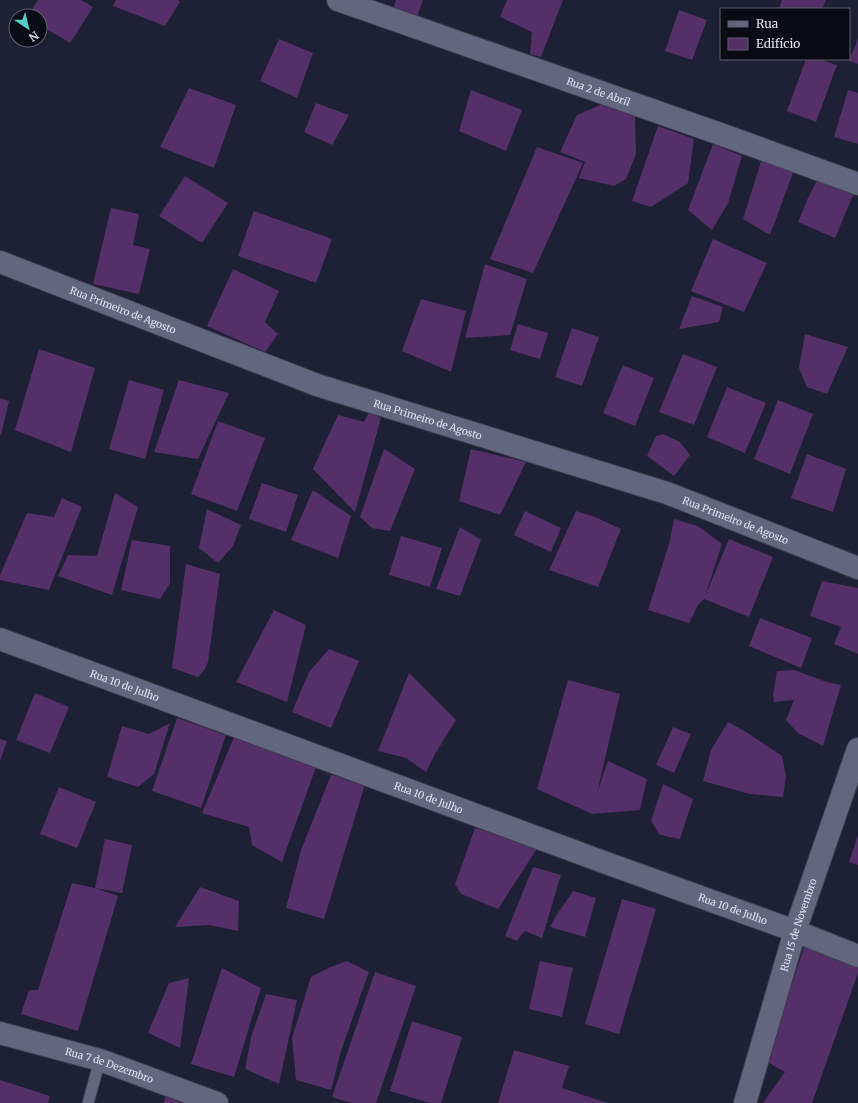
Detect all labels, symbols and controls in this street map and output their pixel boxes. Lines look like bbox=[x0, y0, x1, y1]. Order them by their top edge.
north arrow bbox=[8, 8, 48, 48]
legend bbox=[720, 8, 850, 60]
text: Rua bbox=[756, 16, 779, 31]
text: N bbox=[26, 28, 41, 45]
text: Edifício bbox=[756, 36, 800, 51]
street label: Rua 2 de Abril bbox=[565, 75, 632, 109]
street label: Rua Primeiro de Agosto bbox=[68, 284, 178, 337]
street label: Rua Primeiro de Agosto bbox=[372, 397, 484, 443]
street label: Rua Primeiro de Agosto bbox=[681, 494, 790, 547]
street label: Rua 10 de Julho bbox=[88, 667, 161, 704]
street label: Rua 10 de Julho bbox=[392, 779, 465, 817]
street label: Rua 15 de Novembro bbox=[778, 876, 820, 973]
street label: Rua 10 de Julho bbox=[696, 891, 769, 928]
street label: Rua 7 de Dezembro bbox=[64, 1045, 155, 1086]

